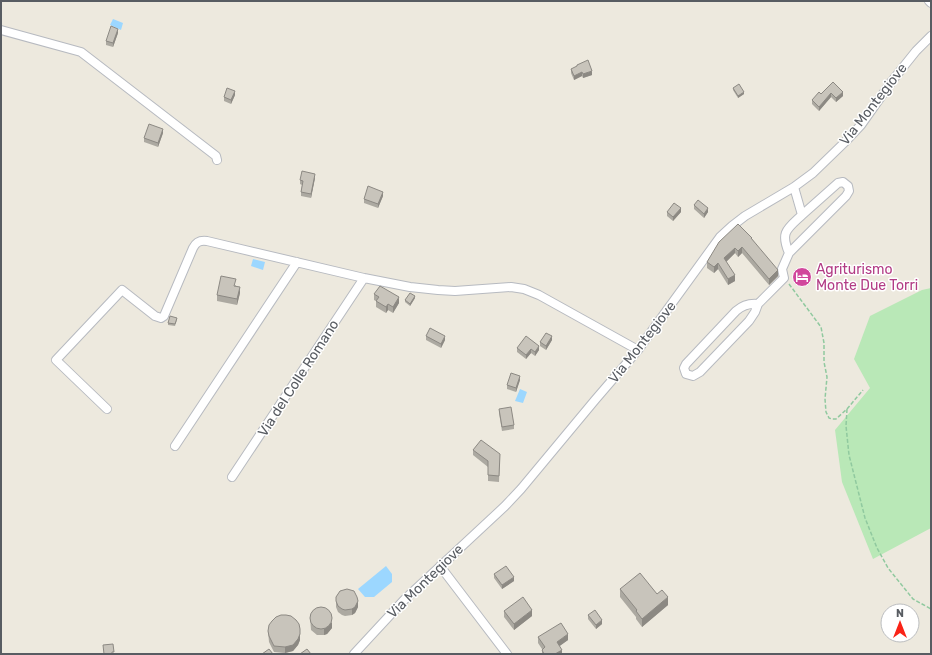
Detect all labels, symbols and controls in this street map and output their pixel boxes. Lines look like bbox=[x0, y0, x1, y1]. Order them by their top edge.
street label: Via Montegiove bbox=[836, 60, 911, 149]
place label: Agriturismo Monte Due Torri bbox=[816, 261, 918, 294]
hotel icon: Agriturismo Monte Due Torri bbox=[791, 266, 813, 288]
street label: Via Montegiove bbox=[605, 298, 680, 387]
street label: Via del Colle Romano bbox=[254, 317, 343, 440]
street label: Via Montegiove bbox=[384, 541, 467, 622]
north arrow bbox=[880, 603, 920, 643]
text: N bbox=[896, 607, 904, 620]

